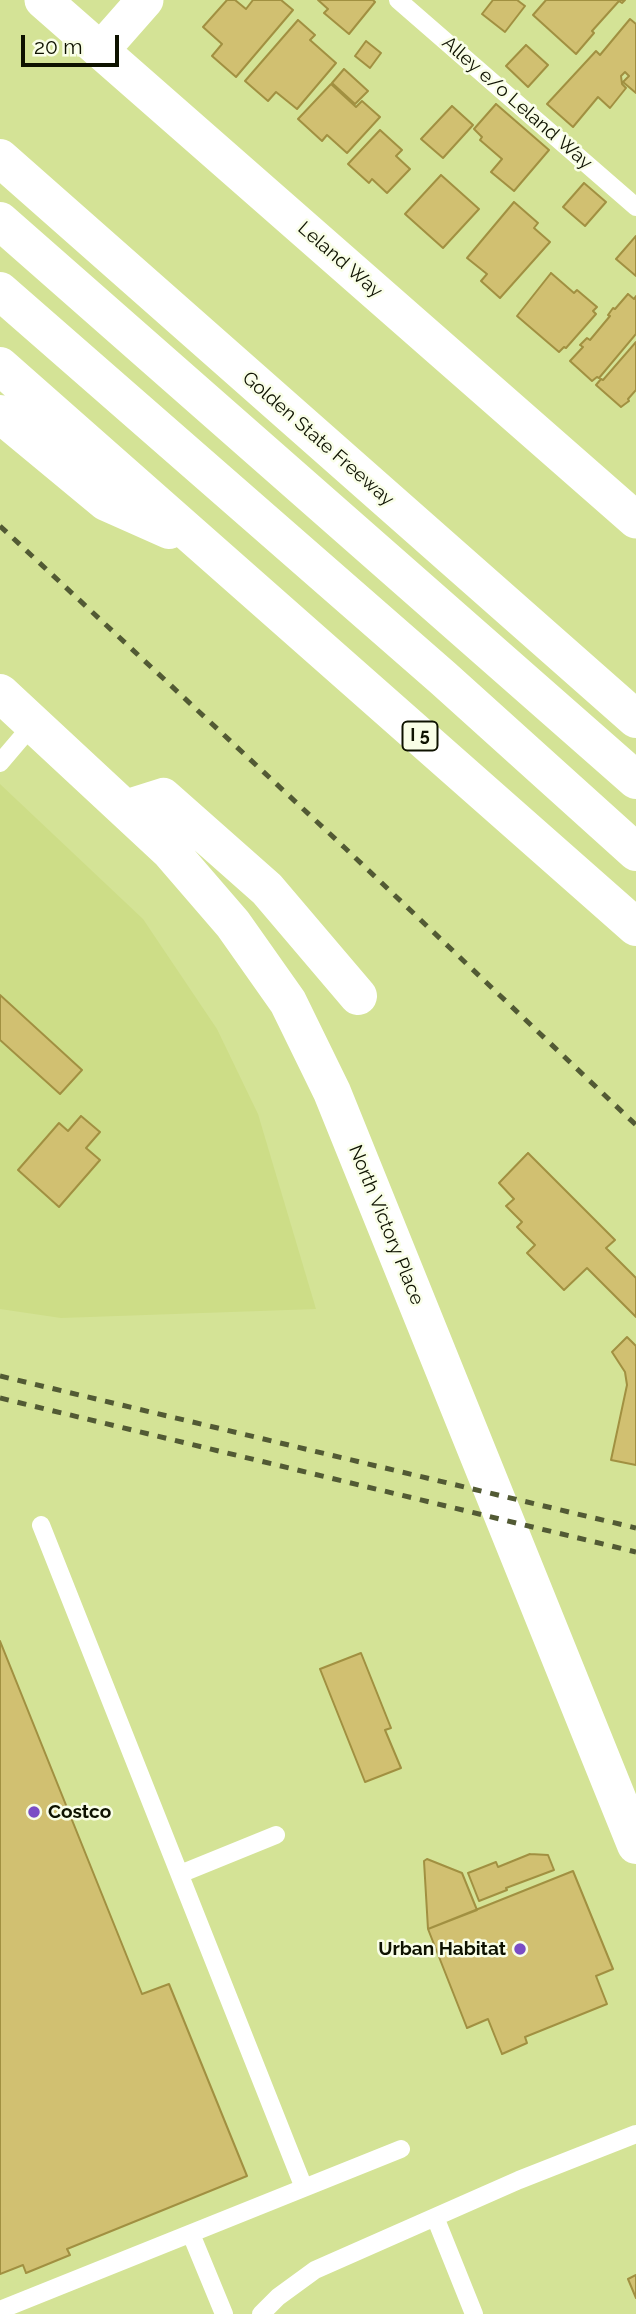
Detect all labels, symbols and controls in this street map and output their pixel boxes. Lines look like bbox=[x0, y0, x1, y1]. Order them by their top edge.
scale bar bbox=[24, 21, 122, 65]
street label: Alley e/o Leland Way bbox=[437, 32, 597, 174]
text: 20 m bbox=[34, 34, 82, 59]
street label: Leland Way bbox=[293, 217, 387, 303]
street label: Golden State Freeway bbox=[237, 367, 399, 511]
road number: I 5 bbox=[402, 722, 438, 750]
street label: North Victory Place bbox=[344, 1142, 428, 1308]
place label: Costco bbox=[48, 1801, 111, 1823]
marker: Costco bbox=[26, 1804, 42, 1820]
place label: Urban Habitat bbox=[378, 1938, 506, 1960]
marker: Urban Habitat bbox=[512, 1941, 528, 1957]

